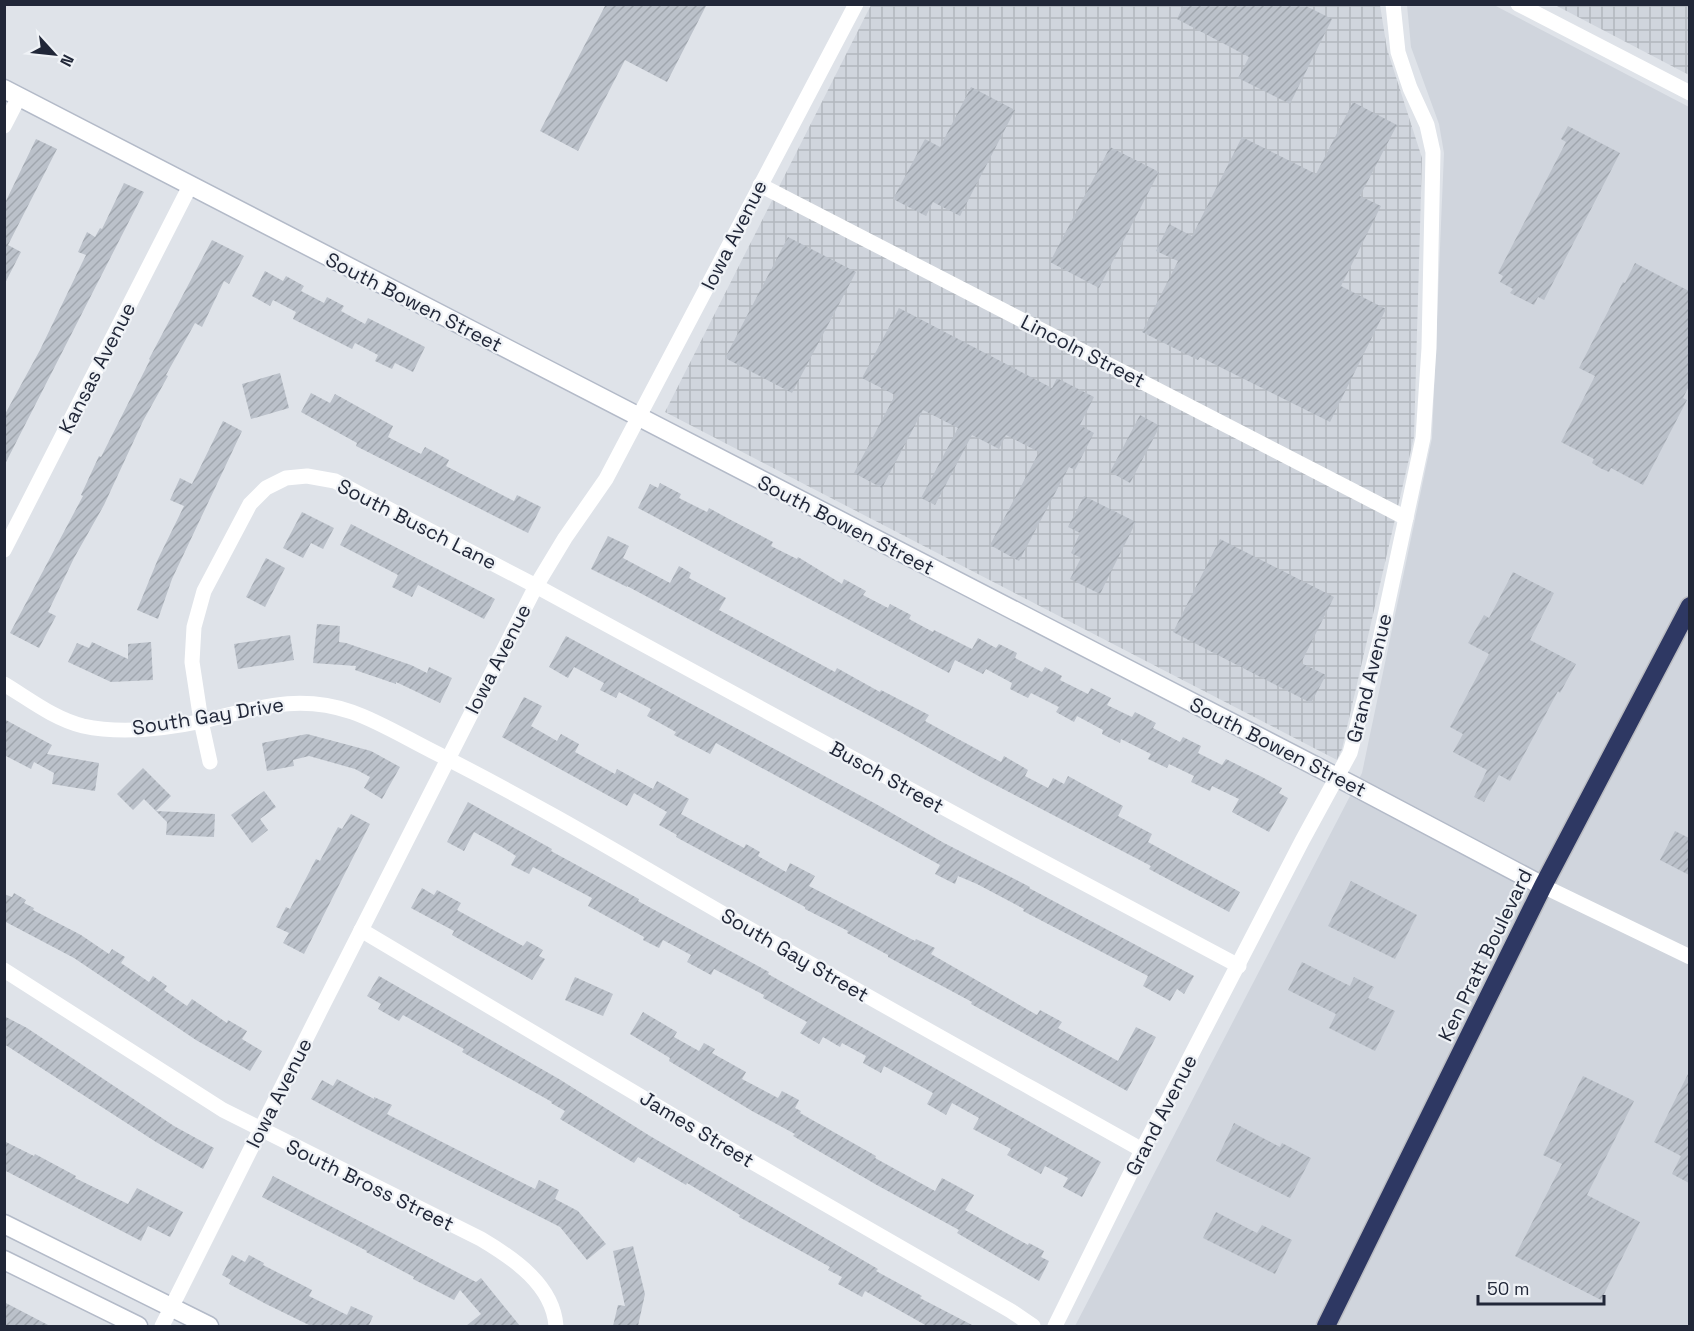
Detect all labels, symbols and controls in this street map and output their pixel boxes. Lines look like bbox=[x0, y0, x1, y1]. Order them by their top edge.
north arrow bbox=[24, 24, 84, 84]
text: N bbox=[55, 51, 79, 70]
street label: Iowa Avenue bbox=[695, 176, 773, 294]
street label: South Bowen Street bbox=[321, 246, 507, 358]
street label: Kansas Avenue bbox=[53, 298, 141, 438]
street label: Lincoln Street bbox=[1017, 309, 1149, 393]
street label: South Bowen Street bbox=[753, 469, 939, 581]
street label: South Busch Lane bbox=[333, 473, 501, 575]
street label: Iowa Avenue bbox=[459, 600, 537, 718]
street label: Grand Avenue bbox=[1340, 611, 1398, 745]
street label: South Gay Drive bbox=[130, 691, 286, 741]
street label: South Bowen Street bbox=[1185, 691, 1371, 803]
street label: Busch Street bbox=[825, 735, 949, 819]
street label: Ken Pratt Boulevard bbox=[1432, 864, 1538, 1046]
street label: South Gay Street bbox=[716, 902, 874, 1008]
street label: Iowa Avenue bbox=[240, 1034, 318, 1152]
street label: Grand Avenue bbox=[1119, 1050, 1203, 1180]
street label: James Street bbox=[635, 1085, 759, 1173]
street label: South Bross Street bbox=[282, 1133, 458, 1237]
scale bar bbox=[1478, 1268, 1604, 1306]
text: 50 m bbox=[1487, 1277, 1529, 1300]

